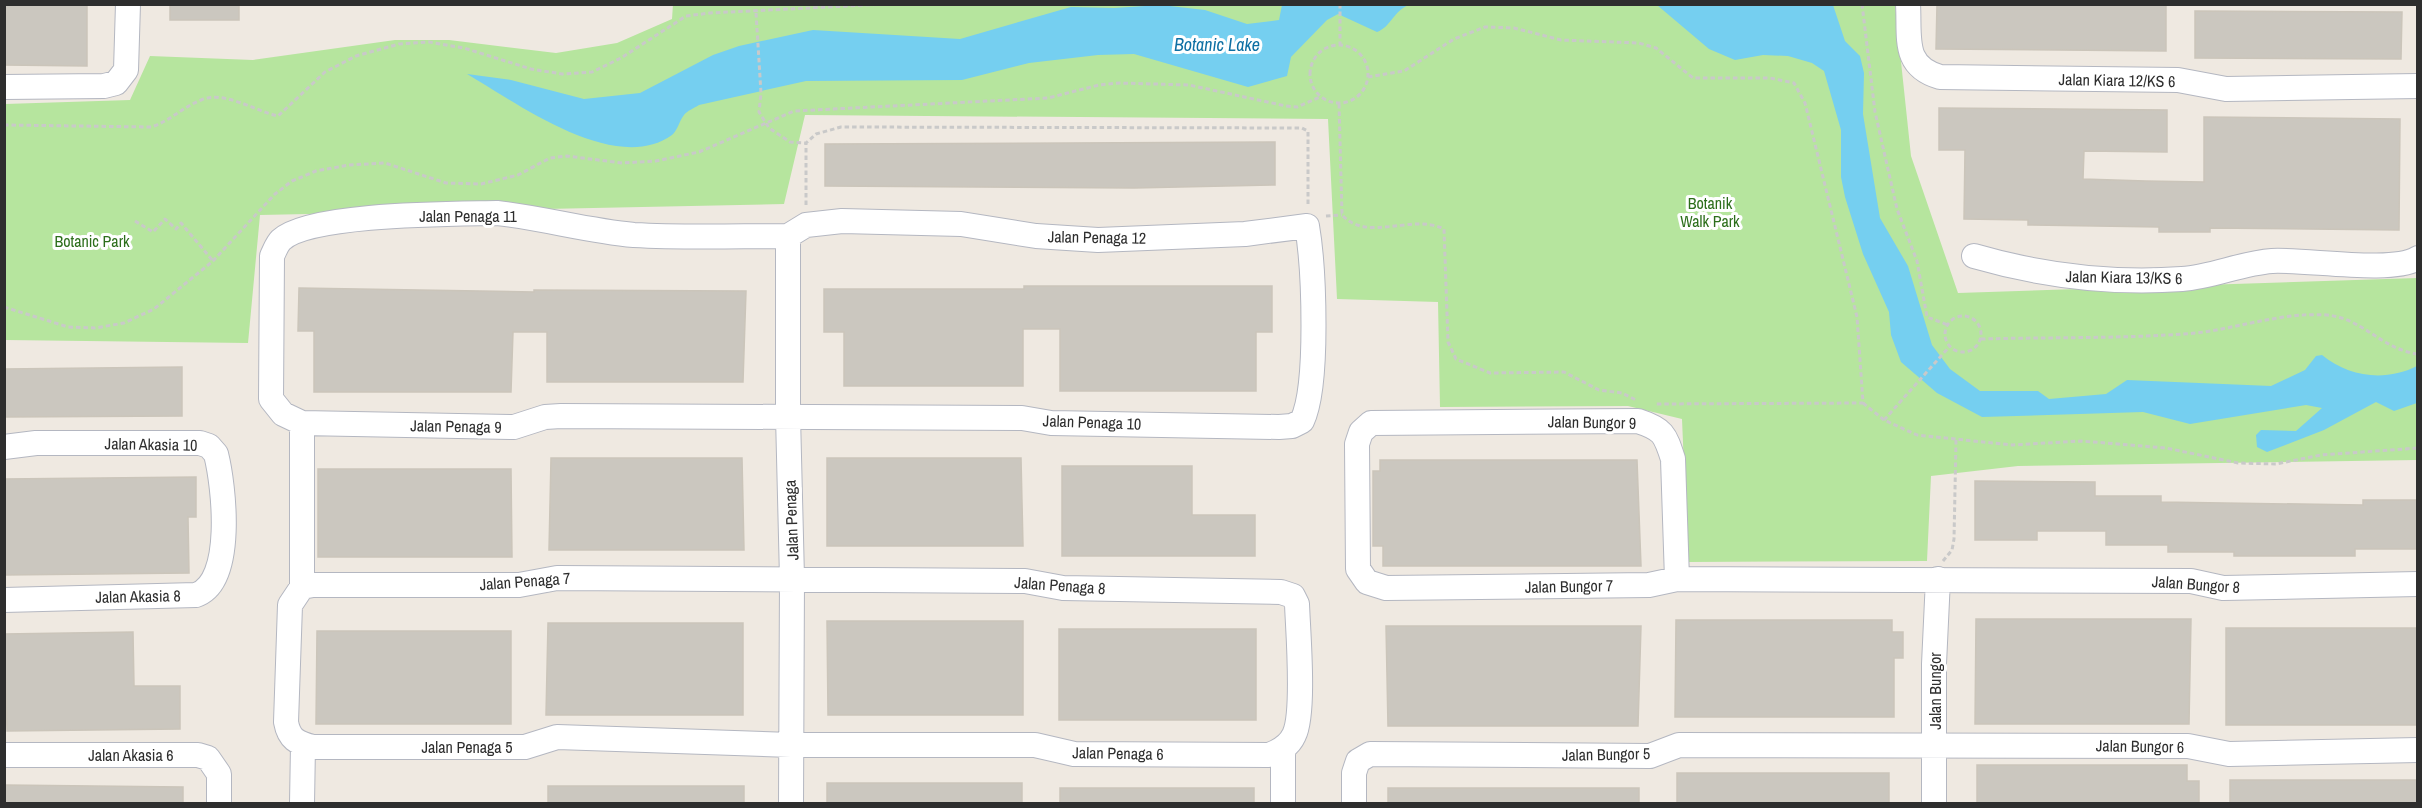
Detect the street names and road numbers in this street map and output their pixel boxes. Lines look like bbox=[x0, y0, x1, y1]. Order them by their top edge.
street label: Jalan Kiara 12/KS 6 bbox=[2058, 68, 2176, 92]
street label: Jalan Penaga 11 bbox=[419, 205, 517, 227]
street label: Jalan Penaga 12 bbox=[1048, 225, 1146, 249]
street label: Jalan Kiara 13/KS 6 bbox=[2065, 265, 2183, 289]
street label: Jalan Penaga 10 bbox=[1042, 409, 1142, 435]
street label: Jalan Bungor 9 bbox=[1548, 410, 1636, 434]
street label: Jalan Penaga 9 bbox=[410, 414, 502, 438]
street label: Jalan Akasia 10 bbox=[104, 432, 198, 456]
street label: Jalan Penaga bbox=[779, 479, 803, 560]
street label: Jalan Penaga 7 bbox=[479, 567, 571, 595]
street label: Jalan Bungor 8 bbox=[2151, 570, 2241, 598]
street label: Jalan Penaga 8 bbox=[1014, 571, 1106, 599]
street label: Jalan Bungor 7 bbox=[1525, 574, 1613, 598]
street label: Jalan Akasia 8 bbox=[95, 584, 181, 608]
street label: Jalan Bungor bbox=[1924, 652, 1946, 730]
street label: Jalan Bungor 6 bbox=[2096, 734, 2184, 758]
street label: Jalan Penaga 5 bbox=[421, 736, 513, 758]
street label: Jalan Penaga 6 bbox=[1072, 741, 1164, 765]
street label: Jalan Bungor 5 bbox=[1562, 742, 1650, 766]
street label: Jalan Akasia 6 bbox=[88, 744, 174, 766]

